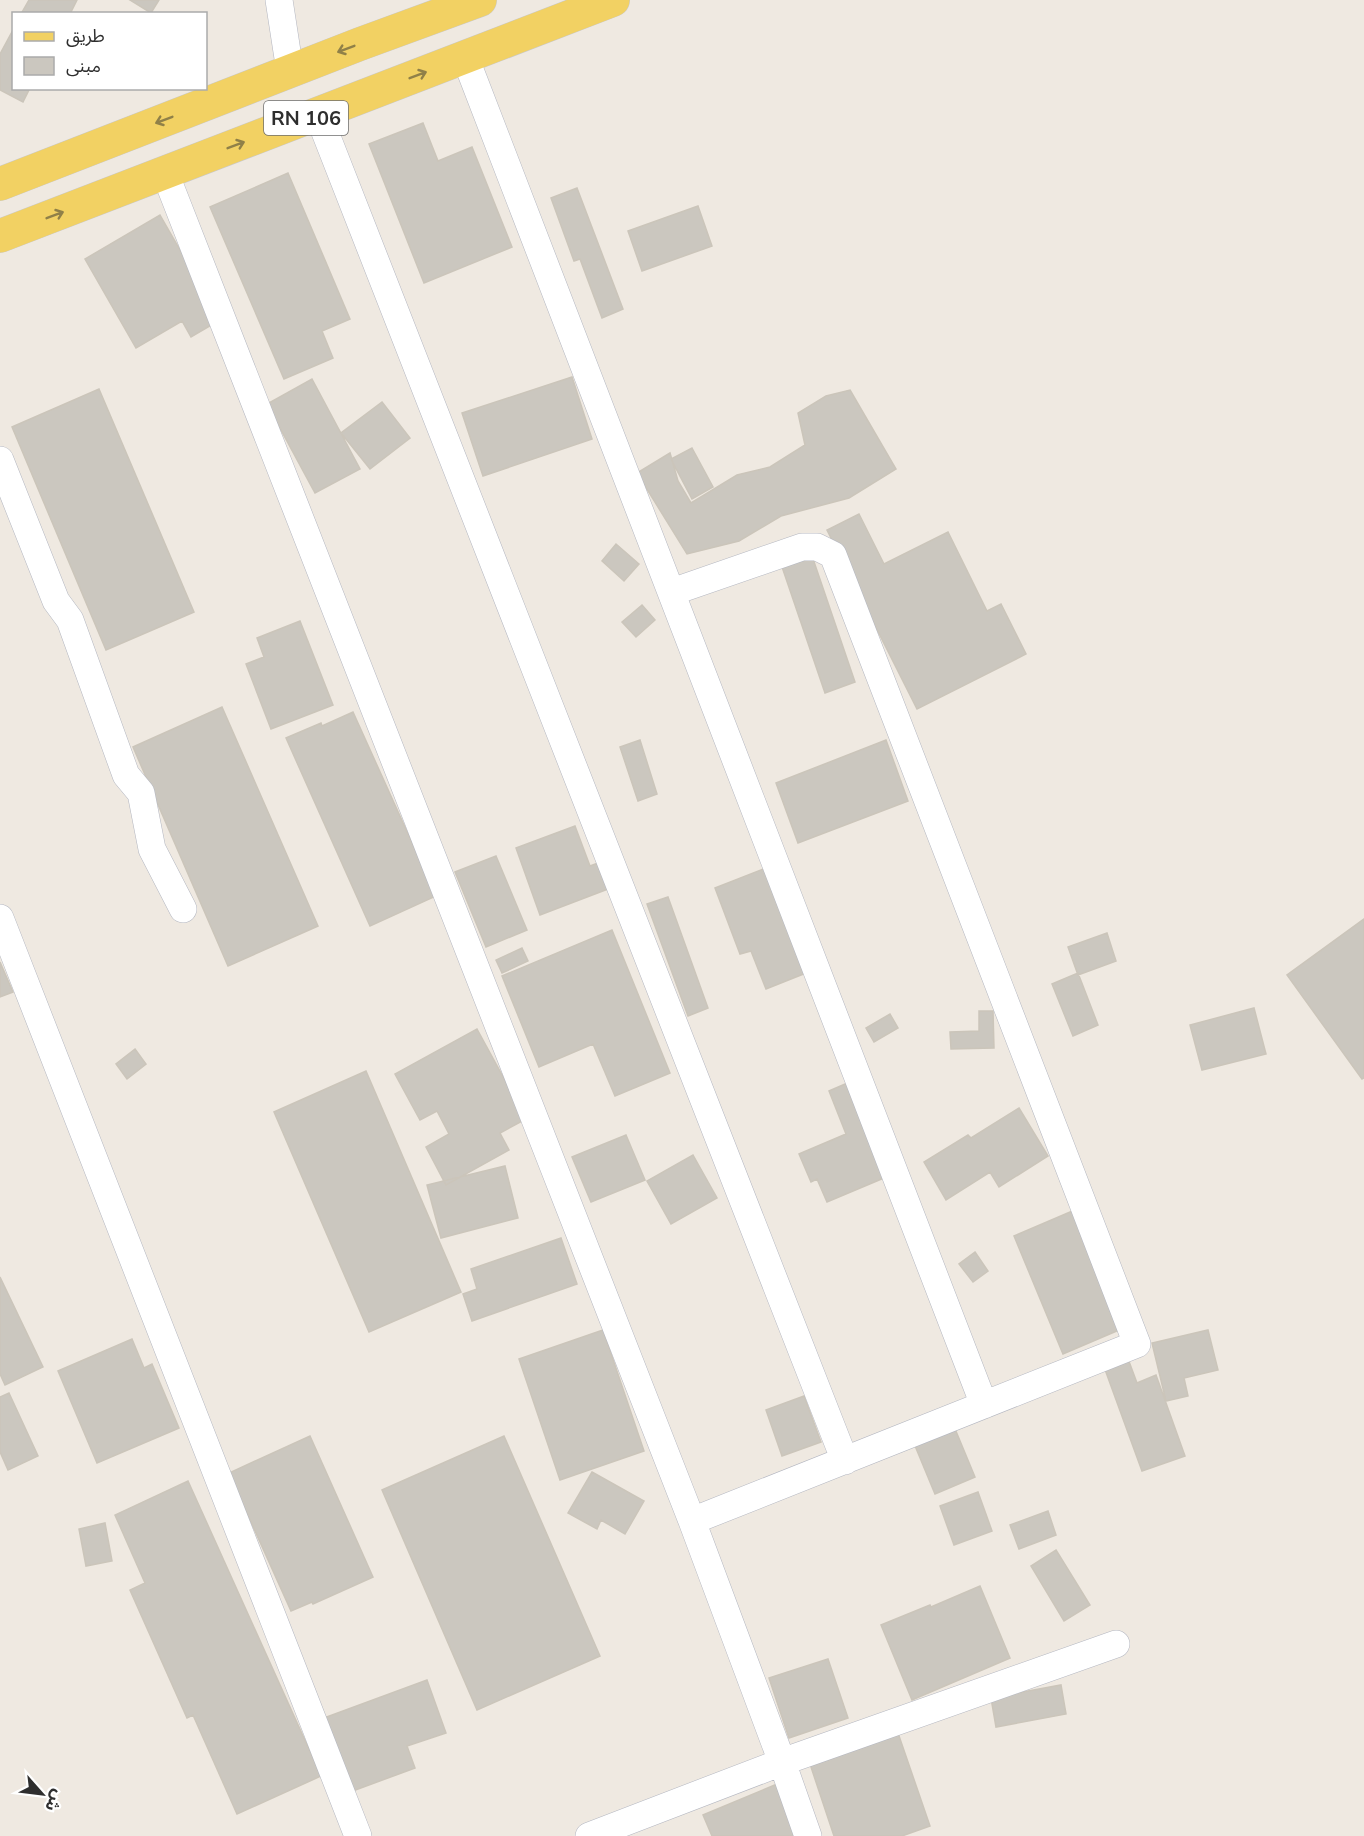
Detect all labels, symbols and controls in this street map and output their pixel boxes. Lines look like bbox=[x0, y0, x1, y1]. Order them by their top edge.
legend bbox=[12, 12, 207, 90]
text: طريق bbox=[66, 24, 105, 48]
one-way arrow bbox=[337, 45, 356, 56]
text: مبنى bbox=[66, 54, 101, 78]
one-way arrow bbox=[409, 69, 427, 80]
road number: RN 106 bbox=[264, 101, 348, 135]
one-way arrow bbox=[156, 115, 174, 126]
one-way arrow bbox=[227, 139, 245, 150]
one-way arrow bbox=[45, 209, 63, 220]
north arrow bbox=[12, 1764, 72, 1824]
text: ش bbox=[39, 1786, 69, 1815]

